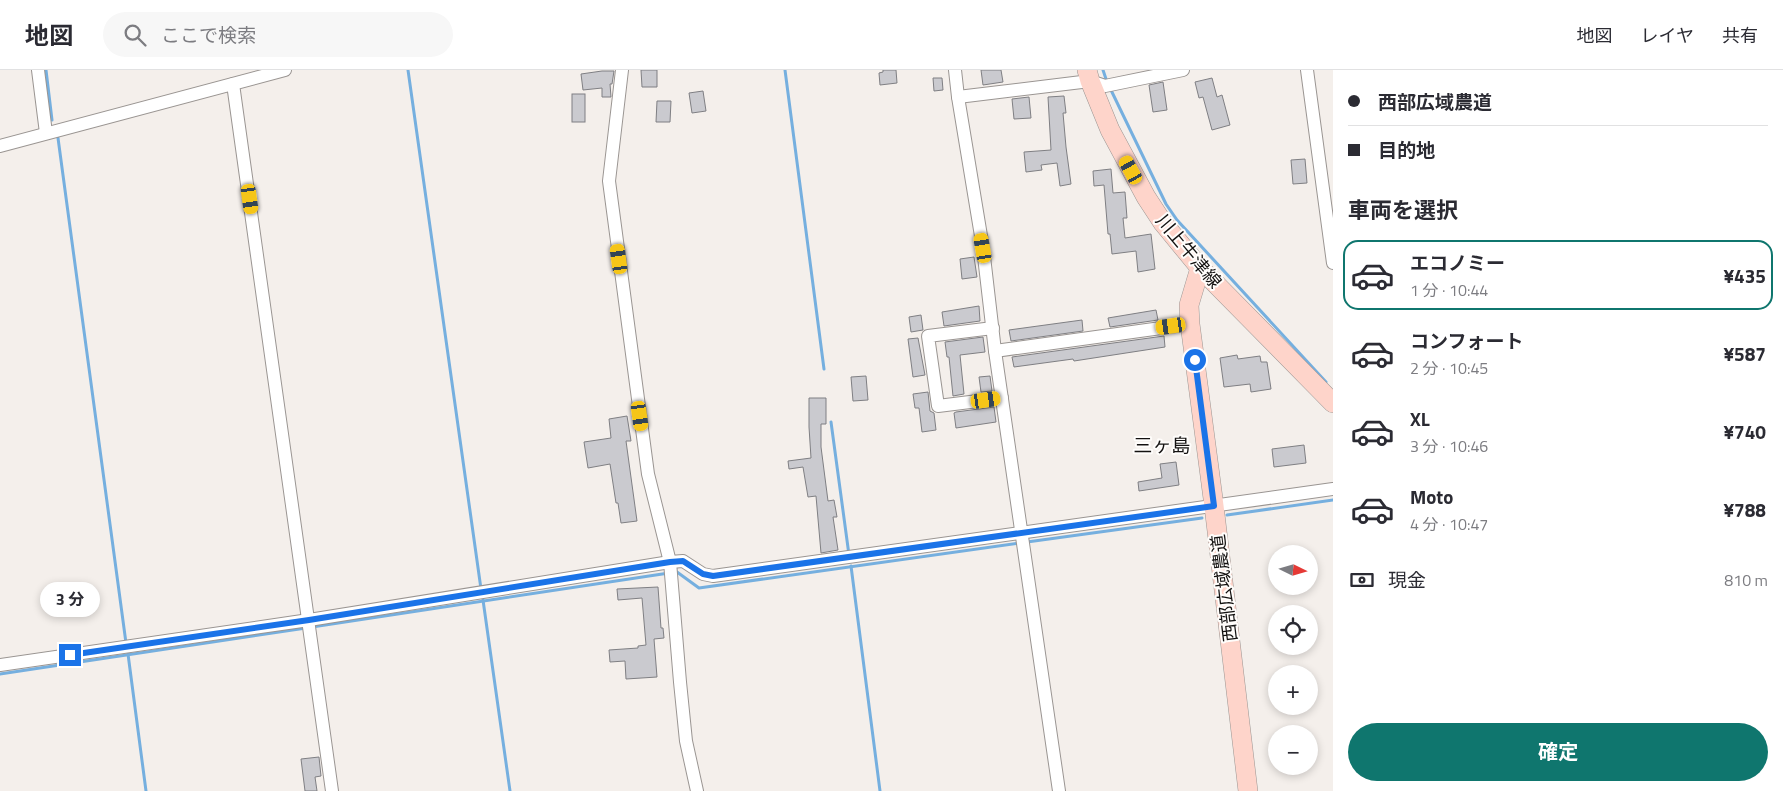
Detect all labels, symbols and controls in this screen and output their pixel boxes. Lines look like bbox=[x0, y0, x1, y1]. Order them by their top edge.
search box bbox=[103, 12, 453, 57]
text: 地図 bbox=[25, 17, 73, 53]
text: ここで検索 bbox=[161, 20, 256, 49]
icon: search bbox=[121, 21, 149, 49]
text: 地図 bbox=[1577, 22, 1613, 49]
text: レイヤ bbox=[1641, 22, 1694, 49]
text: 共有 bbox=[1722, 22, 1758, 49]
text: 西部広域農道 bbox=[1378, 87, 1492, 116]
text: 目的地 bbox=[1378, 135, 1435, 164]
car bbox=[1117, 153, 1144, 187]
car bbox=[240, 183, 259, 215]
text: 車両を選択 bbox=[1348, 193, 1458, 227]
street label: 川上牛津線 bbox=[1150, 208, 1228, 294]
car bbox=[973, 232, 992, 264]
car bbox=[609, 243, 628, 275]
text: エコノミー bbox=[1410, 248, 1505, 277]
icon: car bbox=[1350, 253, 1395, 298]
text: ¥435 bbox=[1723, 261, 1766, 290]
text: 1 分 · 10:44 bbox=[1410, 278, 1488, 302]
car bbox=[1155, 316, 1186, 336]
text: コンフォート bbox=[1410, 326, 1523, 355]
icon: car bbox=[1350, 331, 1395, 376]
text: ¥587 bbox=[1723, 339, 1766, 368]
route start bbox=[1184, 349, 1206, 371]
text: 2 分 · 10:45 bbox=[1410, 356, 1488, 380]
car bbox=[970, 390, 1001, 410]
car bbox=[630, 400, 649, 432]
text: XL bbox=[1410, 404, 1430, 433]
icon: car bbox=[1350, 409, 1395, 454]
text: ¥740 bbox=[1723, 417, 1766, 446]
district label: 三ヶ島 bbox=[1133, 430, 1191, 459]
text: 3 分 · 10:46 bbox=[1410, 434, 1488, 458]
text: Moto bbox=[1410, 482, 1453, 511]
icon: car bbox=[1350, 487, 1395, 532]
text: ¥788 bbox=[1723, 495, 1766, 524]
text: 4 分 · 10:47 bbox=[1410, 512, 1488, 536]
street label: 西部広域農道 bbox=[1204, 533, 1244, 643]
north arrow bbox=[1268, 545, 1318, 595]
map controls bbox=[1268, 545, 1318, 775]
text: 現金 bbox=[1388, 565, 1426, 594]
icon: cash bbox=[1348, 566, 1376, 594]
text: 810 m bbox=[1724, 568, 1768, 592]
callout: 3 分 bbox=[40, 582, 100, 618]
text: 3 分 bbox=[56, 587, 84, 611]
button: locate bbox=[1268, 605, 1318, 655]
route end bbox=[59, 644, 81, 666]
button: + bbox=[1268, 665, 1318, 715]
button: 確定 bbox=[1348, 723, 1768, 781]
button: − bbox=[1268, 725, 1318, 775]

